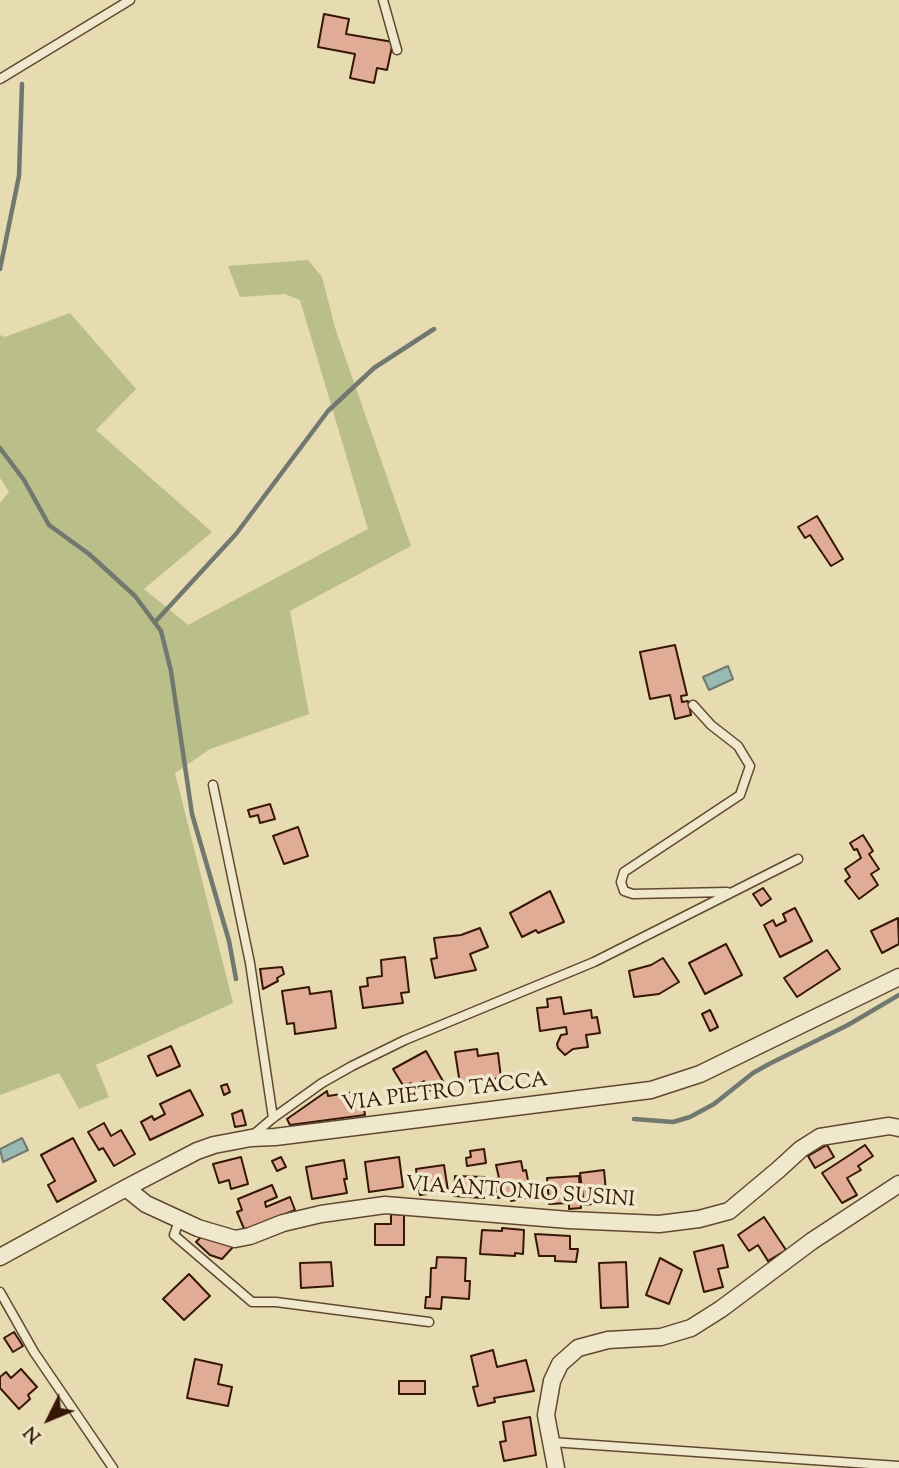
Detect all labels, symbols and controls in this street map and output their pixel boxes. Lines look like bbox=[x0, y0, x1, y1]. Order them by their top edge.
street label: VIA PIETRO TACCA bbox=[341, 1069, 549, 1119]
street label: VIA ANTONIO SUSINI bbox=[404, 1173, 636, 1215]
north arrow bbox=[14, 1384, 84, 1454]
text: N bbox=[18, 1419, 48, 1448]

